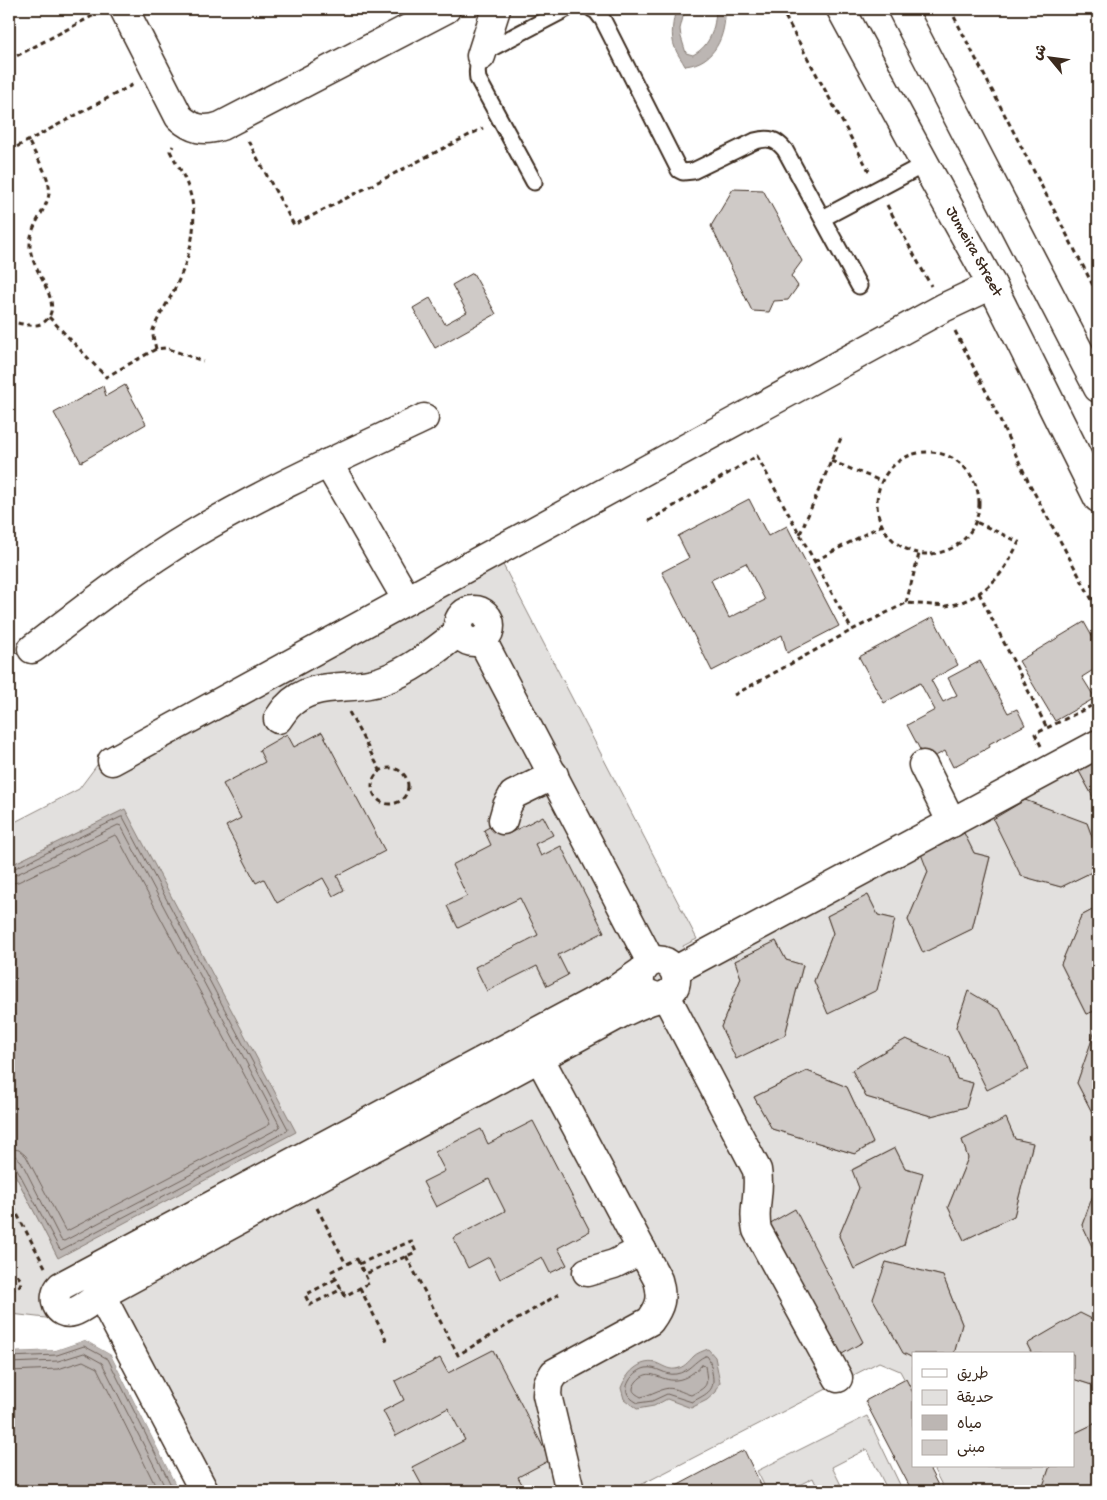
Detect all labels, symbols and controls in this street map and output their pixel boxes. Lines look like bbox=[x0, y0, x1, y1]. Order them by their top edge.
north arrow bbox=[1024, 32, 1074, 82]
text: ش bbox=[1030, 42, 1052, 64]
street label: Jumeira Street bbox=[940, 204, 1006, 302]
legend bbox=[912, 1352, 1074, 1468]
text: طريق bbox=[957, 1366, 989, 1384]
text: حديقة bbox=[957, 1390, 994, 1408]
text: مياه bbox=[957, 1416, 982, 1434]
text: مبنى bbox=[957, 1440, 985, 1458]

